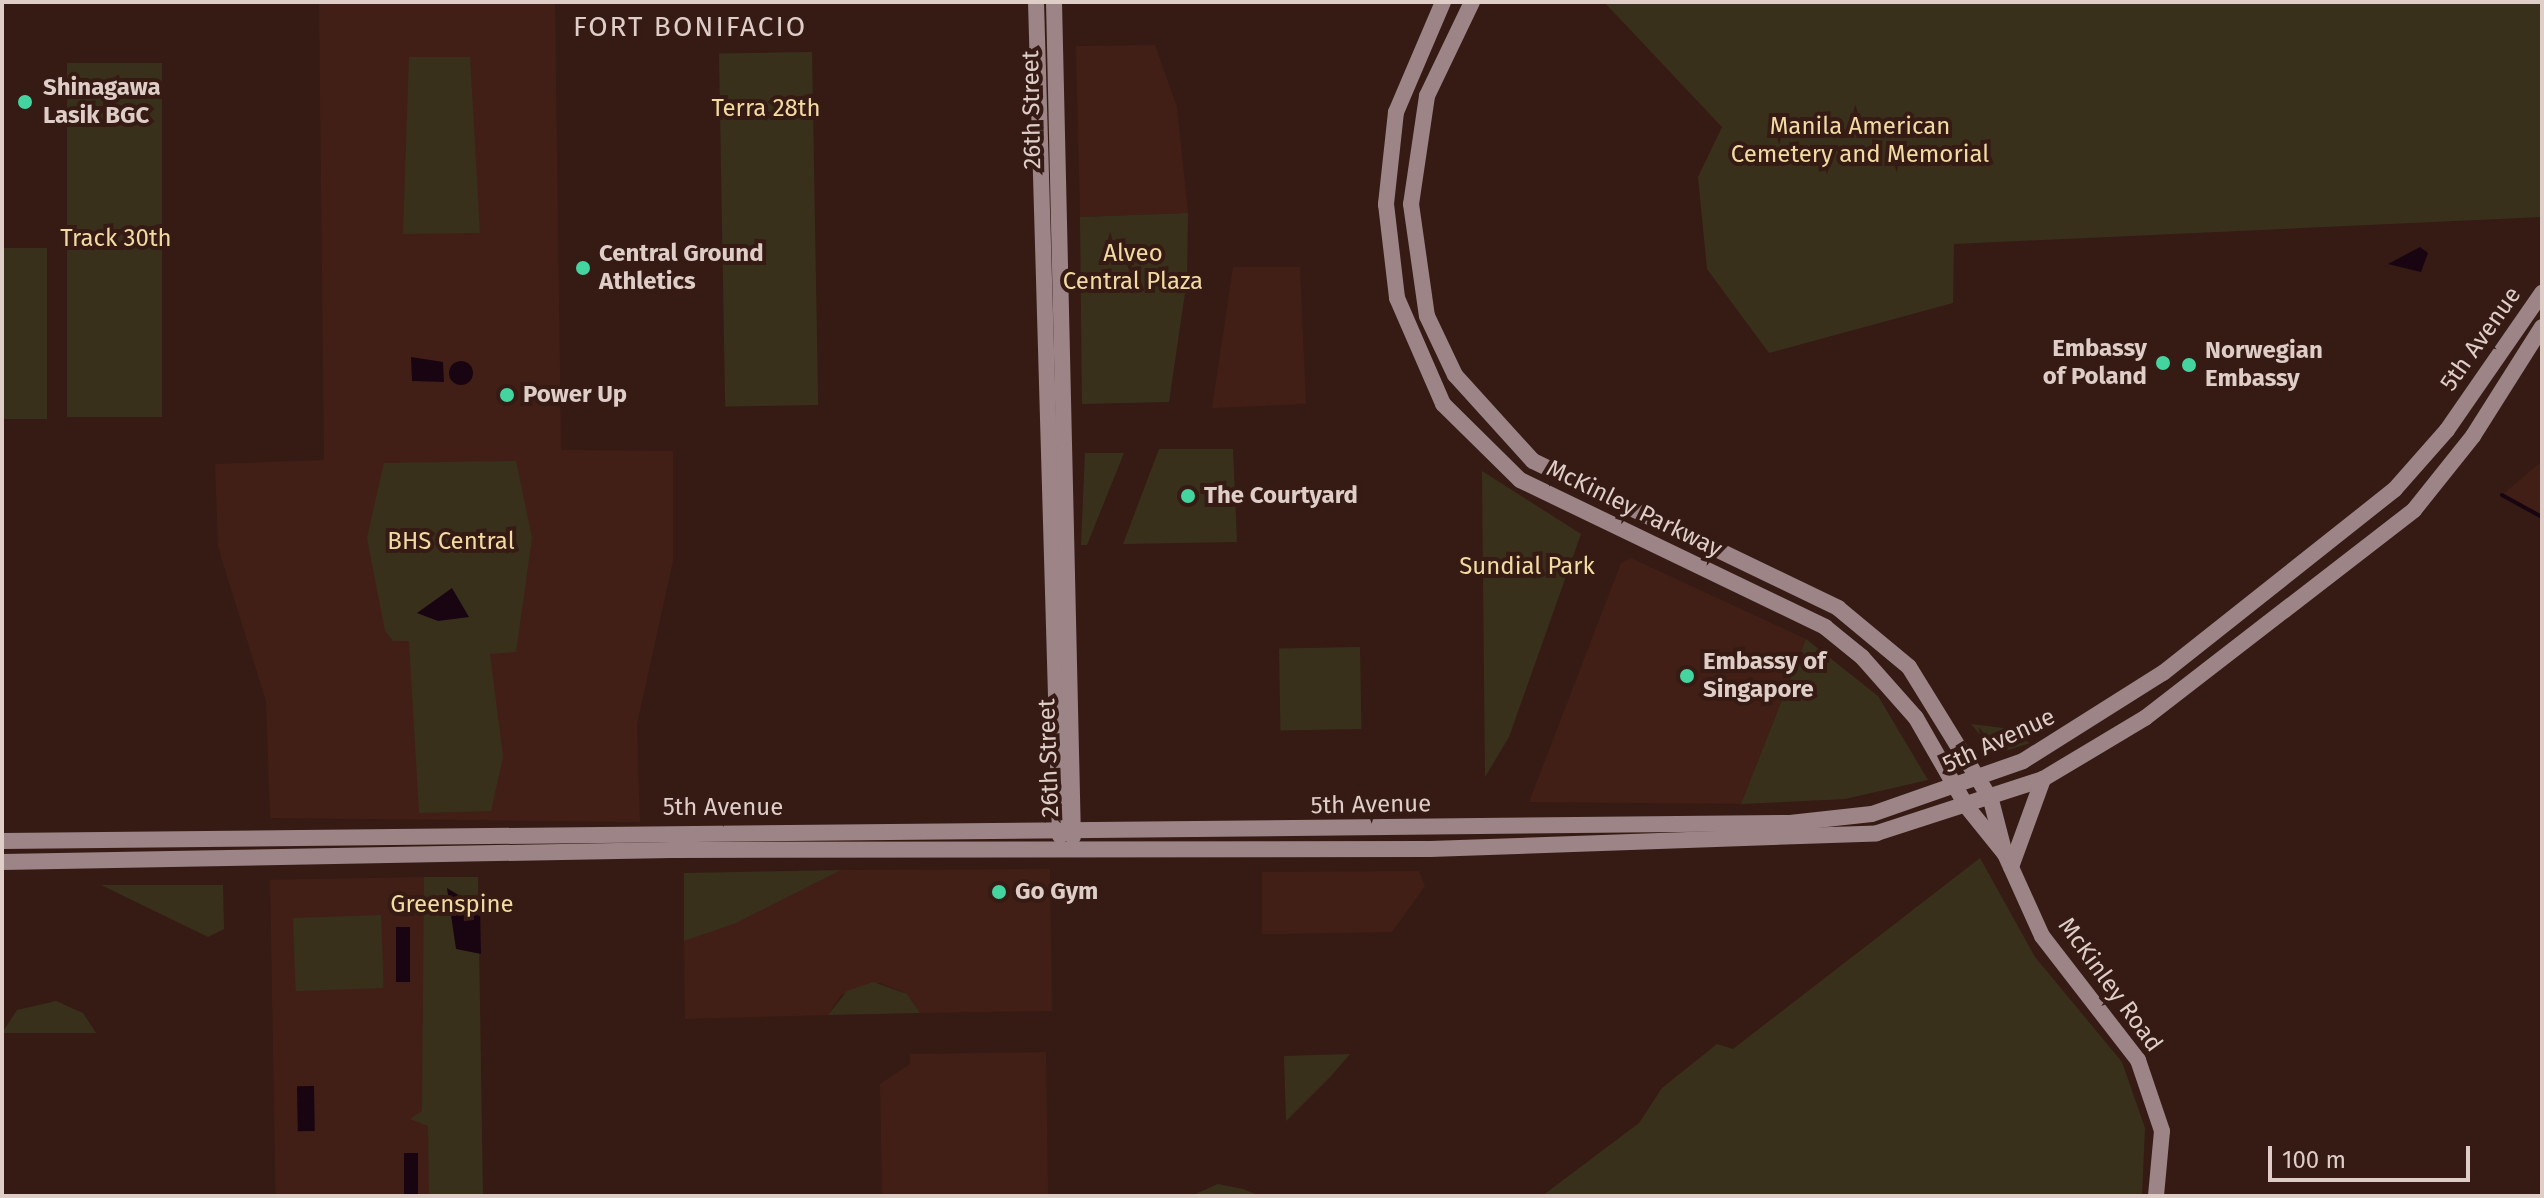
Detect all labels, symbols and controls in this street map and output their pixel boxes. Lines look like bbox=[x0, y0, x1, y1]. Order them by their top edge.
district label: FORT BONIFACIO bbox=[573, 10, 807, 44]
street label: 26th Street bbox=[1017, 50, 1047, 170]
place label: Shinagawa Lasik BGC bbox=[43, 74, 161, 130]
marker: Shinagawa Lasik BGC bbox=[14, 91, 36, 113]
park label: Terra 28th bbox=[711, 95, 821, 123]
park label: Manila American Cemetery and Memorial bbox=[1731, 113, 1989, 169]
park label: Track 30th bbox=[60, 225, 172, 253]
place label: Central Ground Athletics bbox=[599, 240, 764, 296]
park label: Alveo Central Plaza bbox=[1063, 240, 1203, 296]
marker: Central Ground Athletics bbox=[574, 259, 592, 277]
street label: 5th Avenue bbox=[2435, 281, 2527, 397]
place label: Embassy of Poland bbox=[2043, 335, 2147, 391]
place label: Norwegian Embassy bbox=[2205, 337, 2323, 393]
marker: Embassy of Poland bbox=[2154, 354, 2172, 372]
marker: Norwegian Embassy bbox=[2180, 356, 2198, 374]
place label: Power Up bbox=[523, 381, 627, 409]
marker: Power Up bbox=[498, 386, 516, 404]
street label: McKinley Parkway bbox=[1541, 454, 1727, 564]
place label: The Courtyard bbox=[1204, 482, 1358, 510]
marker: The Courtyard bbox=[1179, 487, 1197, 505]
park label: BHS Central bbox=[387, 528, 515, 556]
park label: Sundial Park bbox=[1459, 553, 1595, 581]
place label: Embassy of Singapore bbox=[1703, 648, 1826, 704]
marker: Embassy of Singapore bbox=[1678, 667, 1696, 685]
street label: 26th Street bbox=[1033, 698, 1065, 818]
street label: 5th Avenue bbox=[1938, 702, 2060, 780]
street label: 5th Avenue bbox=[1310, 790, 1432, 820]
street label: 5th Avenue bbox=[663, 794, 783, 822]
place label: Go Gym bbox=[1015, 878, 1098, 906]
marker: Go Gym bbox=[990, 883, 1008, 901]
park label: Greenspine bbox=[390, 891, 514, 919]
street label: McKinley Road bbox=[2052, 912, 2168, 1058]
scale bar bbox=[2272, 1130, 2474, 1180]
text: 100 m bbox=[2282, 1146, 2346, 1174]

